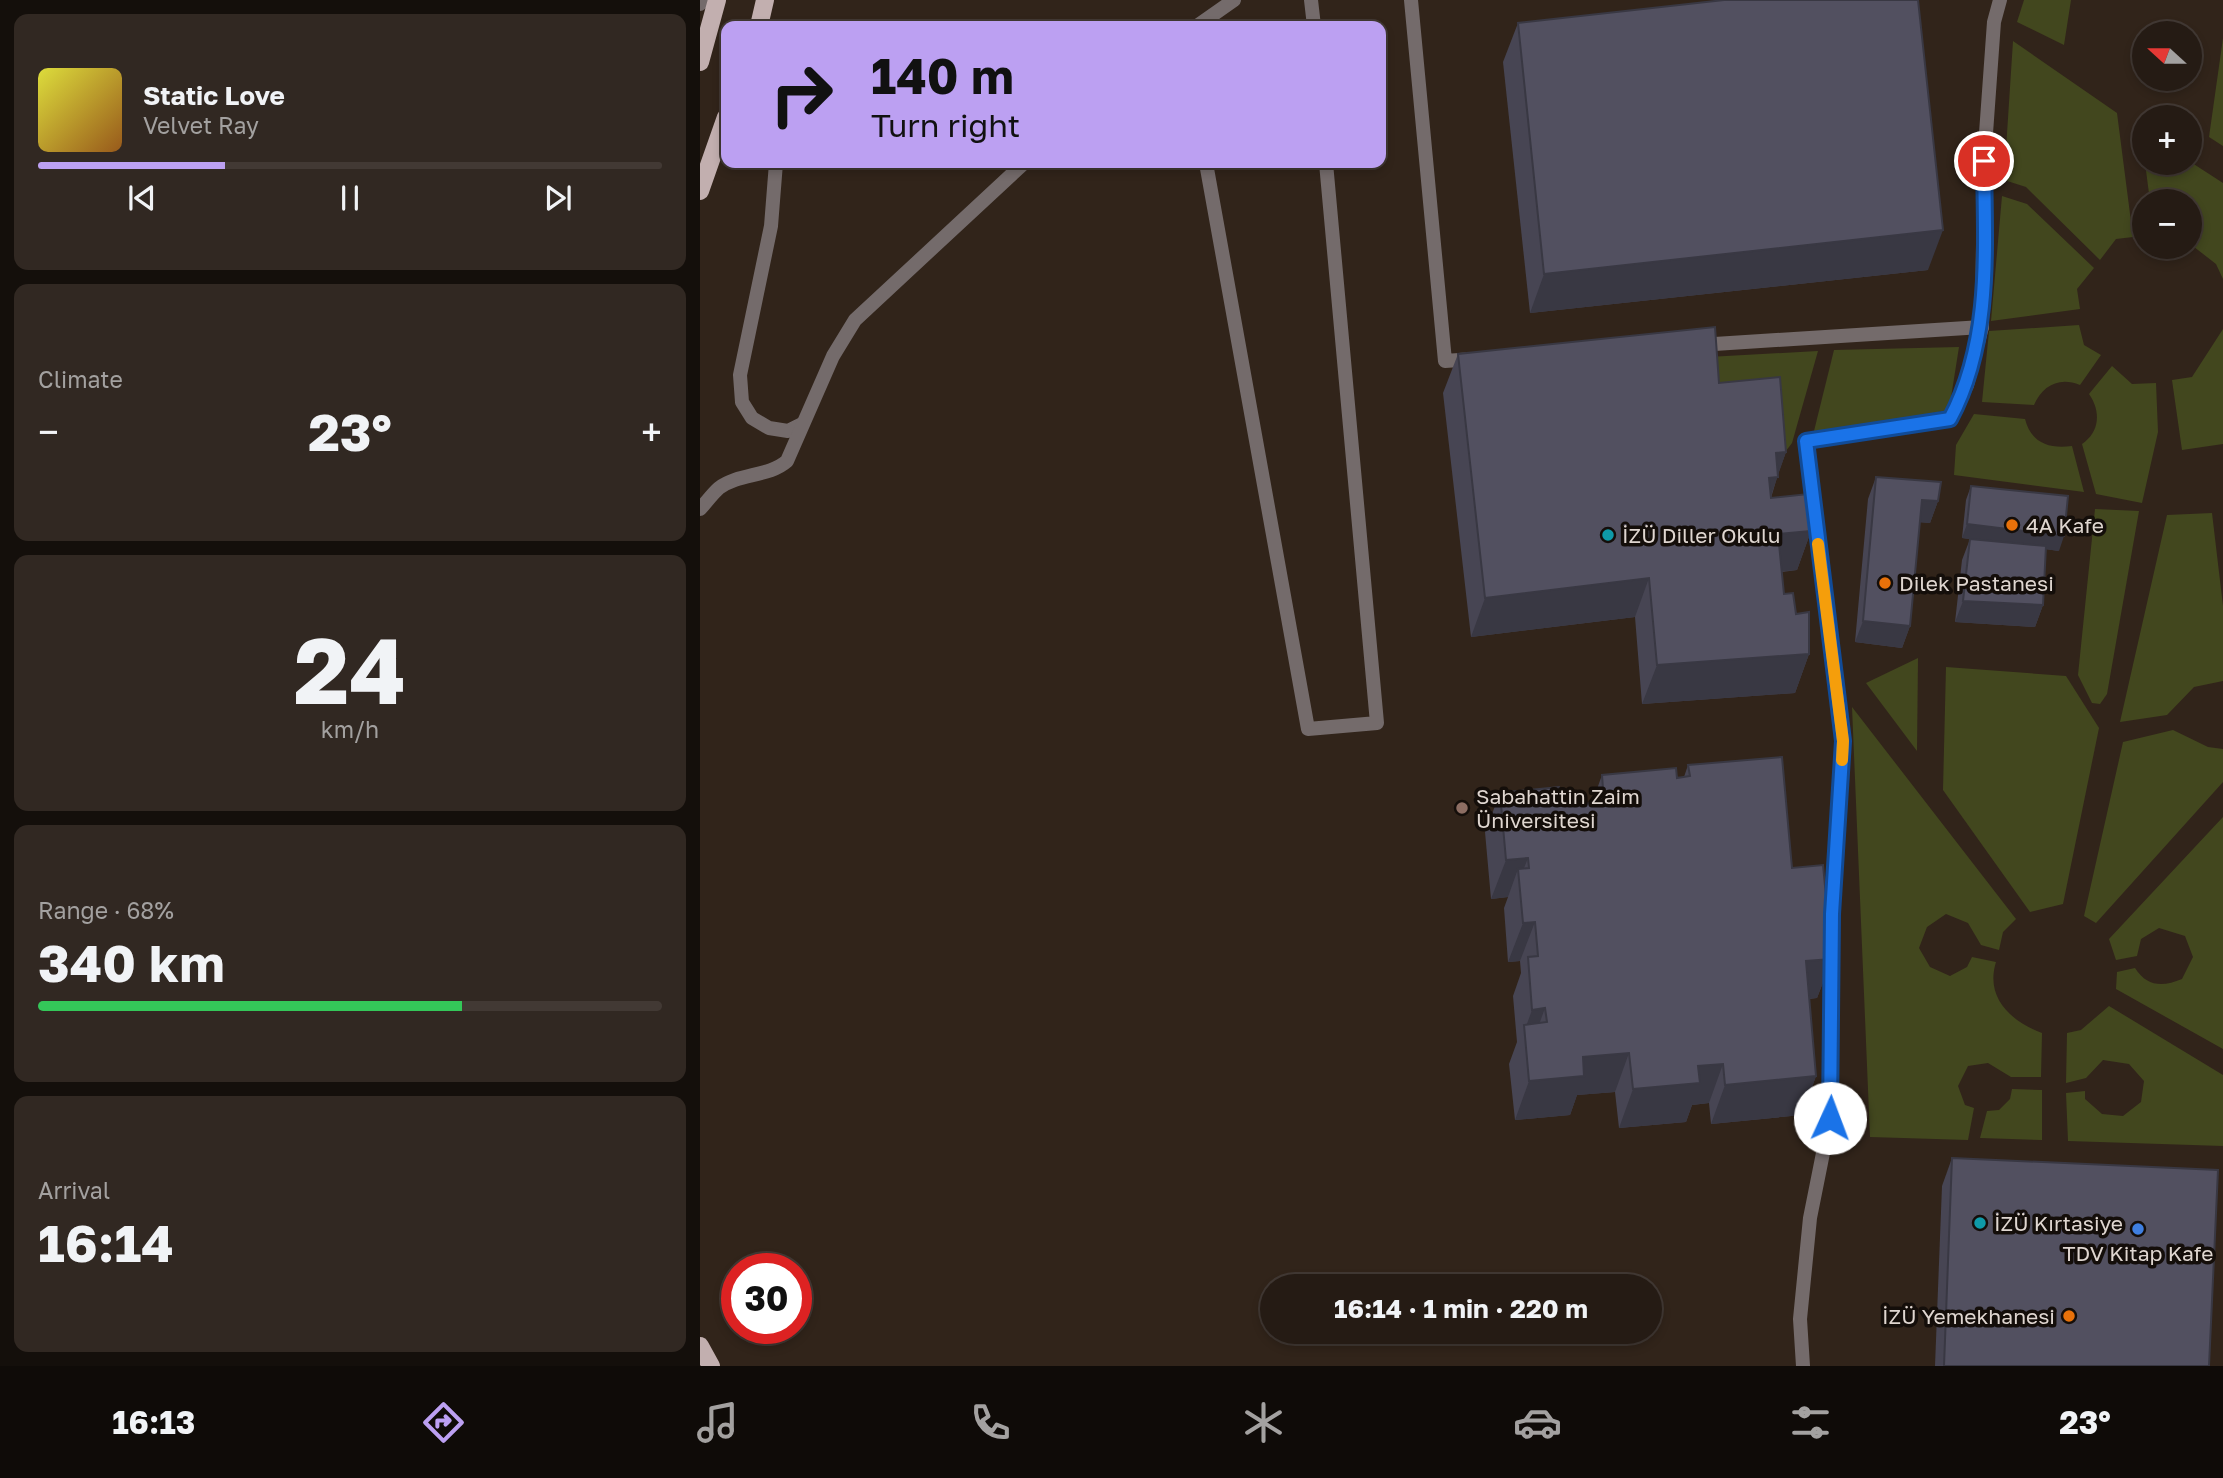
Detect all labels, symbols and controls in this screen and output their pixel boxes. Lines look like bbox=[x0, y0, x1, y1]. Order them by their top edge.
north arrow bbox=[2132, 21, 2202, 91]
map controls bbox=[2132, 21, 2202, 259]
text: 140 m bbox=[871, 46, 1014, 105]
icon: right bbox=[756, 49, 847, 140]
text: Static Love bbox=[143, 80, 285, 111]
button: + bbox=[2132, 105, 2202, 175]
text: Turn right bbox=[871, 106, 1020, 144]
text: Velvet Ray bbox=[143, 111, 259, 139]
pin bbox=[1954, 131, 2014, 191]
icon: arrive bbox=[1965, 142, 2003, 180]
icon: previous bbox=[123, 179, 161, 217]
icon: pause bbox=[331, 179, 369, 217]
icon: next bbox=[539, 179, 577, 217]
button: − bbox=[2132, 189, 2202, 259]
text: Climate bbox=[38, 365, 123, 393]
text: 23° bbox=[308, 400, 392, 462]
text: − bbox=[38, 409, 59, 454]
text: + bbox=[641, 409, 662, 454]
place label: 4A Kafe bbox=[2026, 512, 2104, 538]
marker: 4A Kafe bbox=[2004, 517, 2020, 533]
place label: İZÜ Diller Okulu bbox=[1622, 522, 1781, 548]
marker: İZÜ Diller Okulu bbox=[1600, 527, 1616, 543]
place label: Dilek Pastanesi bbox=[1899, 570, 2054, 596]
marker: Dilek Pastanesi bbox=[1877, 575, 1893, 591]
text: 24 bbox=[294, 615, 406, 724]
text: km/h bbox=[321, 715, 379, 743]
place label: Sabahattin Zaim Üniversitesi bbox=[1476, 783, 1640, 833]
marker: Sabahattin Zaim Üniversitesi bbox=[1454, 800, 1470, 816]
text: Range · 68% bbox=[38, 896, 174, 924]
text: 340 km bbox=[38, 931, 225, 993]
position arrow bbox=[1793, 1081, 1867, 1155]
text: Arrival bbox=[38, 1176, 110, 1204]
place label: İZÜ Kırtasiye bbox=[1994, 1210, 2123, 1236]
text: 16:14 bbox=[38, 1211, 174, 1273]
marker: İZÜ Kırtasiye bbox=[1972, 1215, 1988, 1231]
marker: TDV Kitap Kafe bbox=[2130, 1221, 2146, 1237]
place label: TDV Kitap Kafe bbox=[2063, 1240, 2213, 1266]
speed limit sign: 30 bbox=[721, 1253, 812, 1344]
text: 16:14 · 1 min · 220 m bbox=[1334, 1293, 1588, 1324]
place label: İZÜ Yemekhanesi bbox=[1882, 1303, 2055, 1329]
marker: İZÜ Yemekhanesi bbox=[2061, 1308, 2077, 1324]
icon: directions bbox=[419, 1398, 468, 1447]
icon: music bbox=[693, 1398, 742, 1447]
icon: phone bbox=[966, 1398, 1015, 1447]
icon: climate bbox=[1239, 1398, 1288, 1447]
icon: car bbox=[1513, 1398, 1562, 1447]
icon: filters bbox=[1786, 1398, 1835, 1447]
text: 16:13 bbox=[112, 1403, 195, 1441]
text: 23° bbox=[2059, 1403, 2111, 1441]

